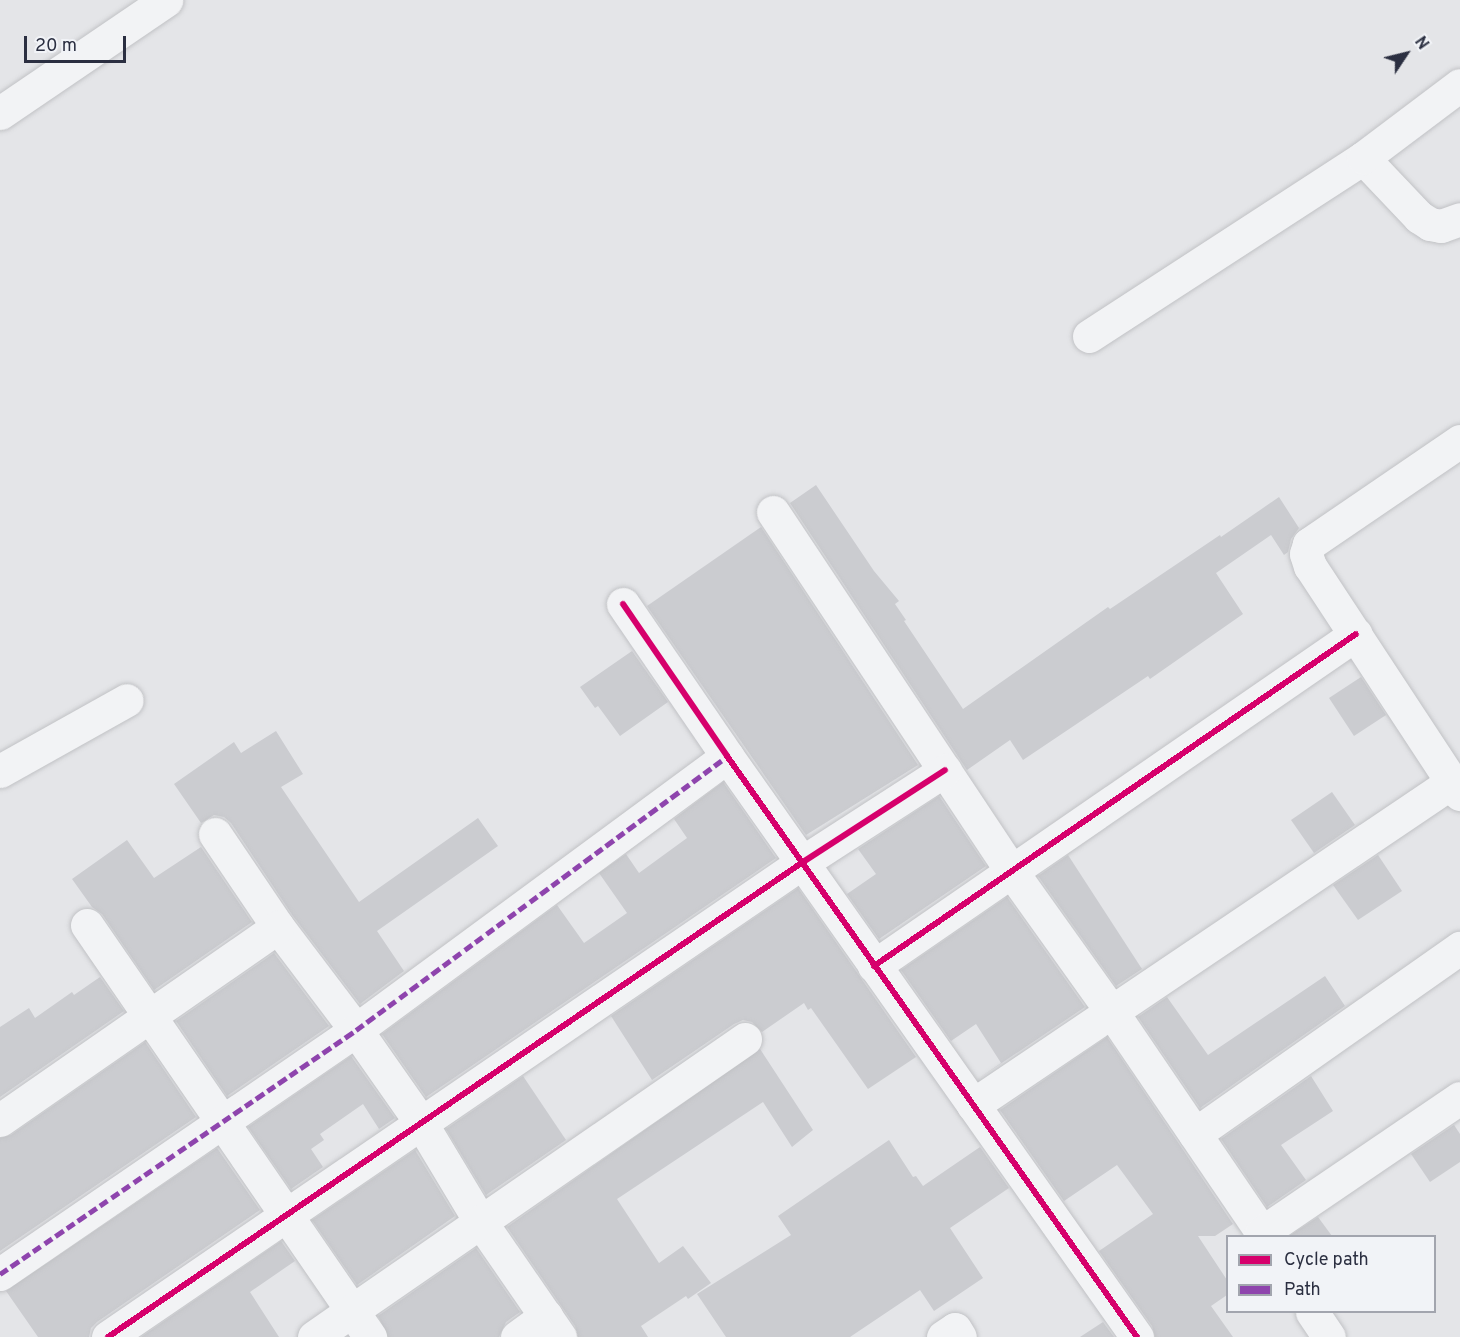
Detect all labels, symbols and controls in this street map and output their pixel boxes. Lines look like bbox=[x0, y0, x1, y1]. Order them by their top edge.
scale bar bbox=[27, 24, 129, 62]
north arrow bbox=[1376, 24, 1436, 84]
text: N bbox=[1409, 33, 1432, 54]
text: 20 m bbox=[35, 35, 77, 58]
legend bbox=[1226, 1235, 1436, 1313]
text: Cycle path bbox=[1284, 1249, 1369, 1272]
text: Path bbox=[1284, 1279, 1321, 1302]

